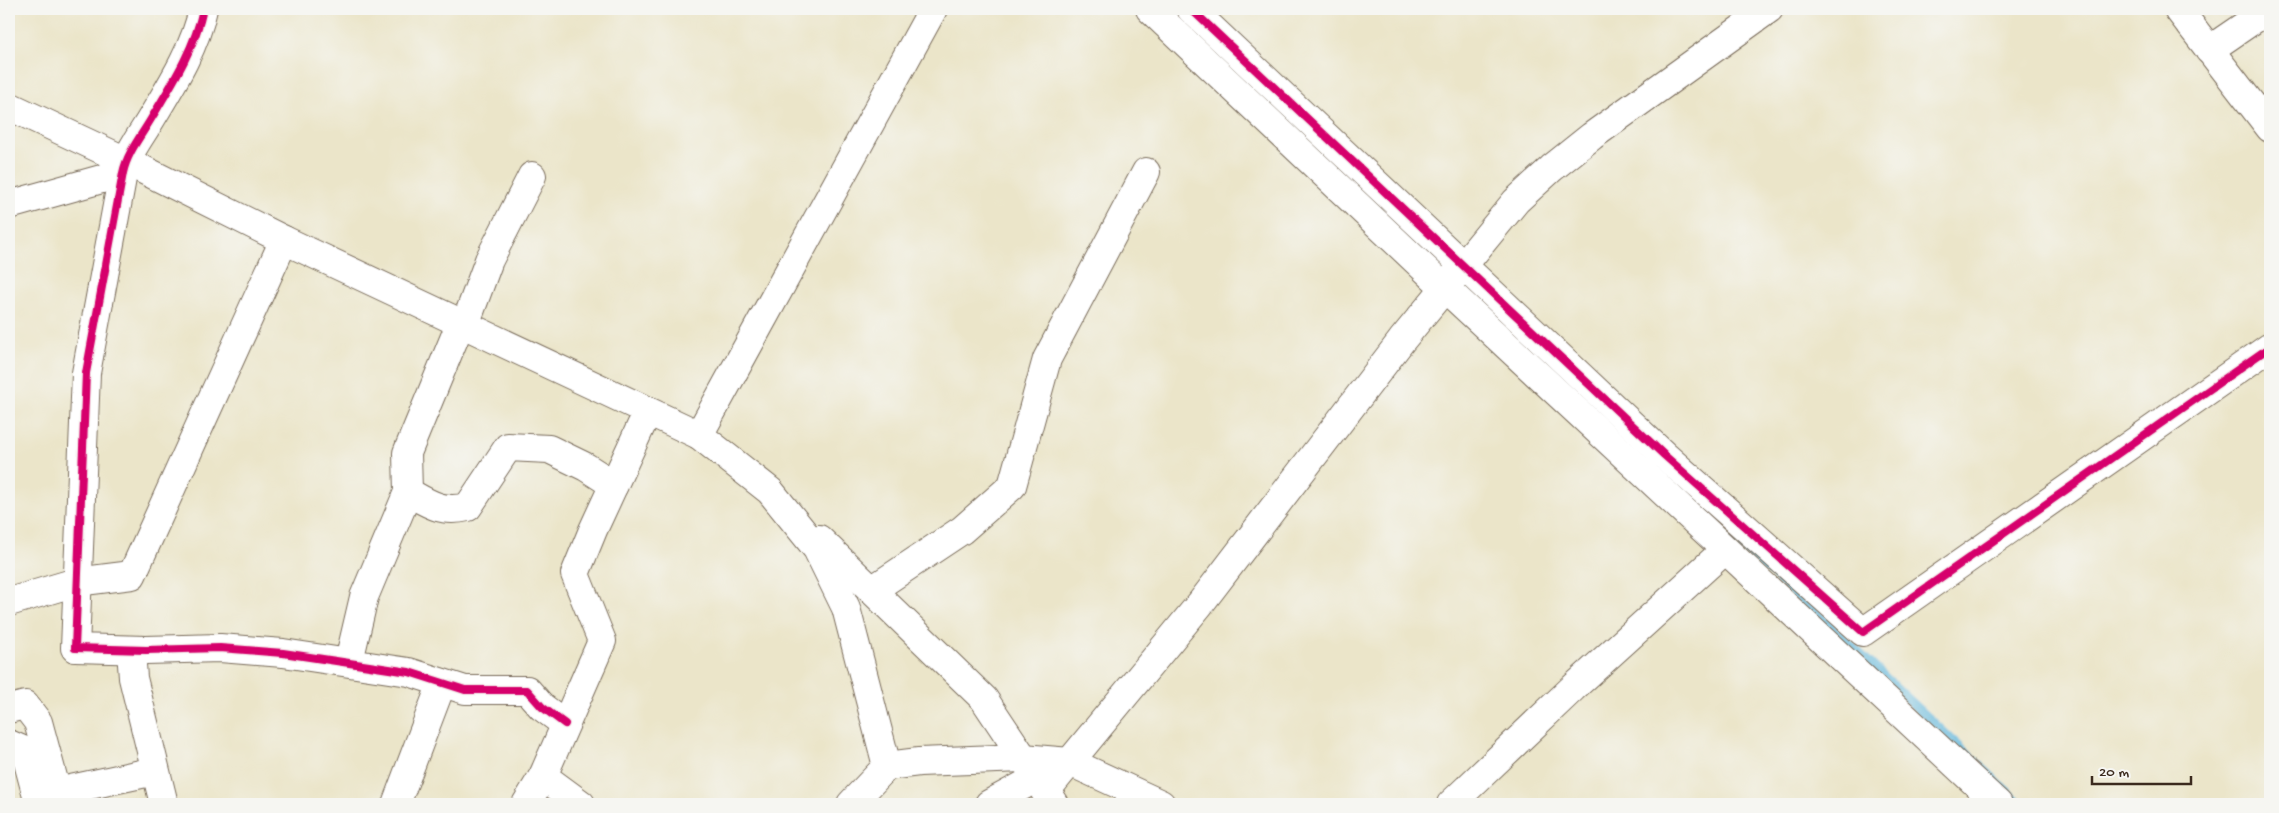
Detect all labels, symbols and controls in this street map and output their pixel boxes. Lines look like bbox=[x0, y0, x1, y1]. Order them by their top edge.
scale bar bbox=[2092, 753, 2190, 785]
text: 20 m bbox=[2099, 764, 2129, 782]

